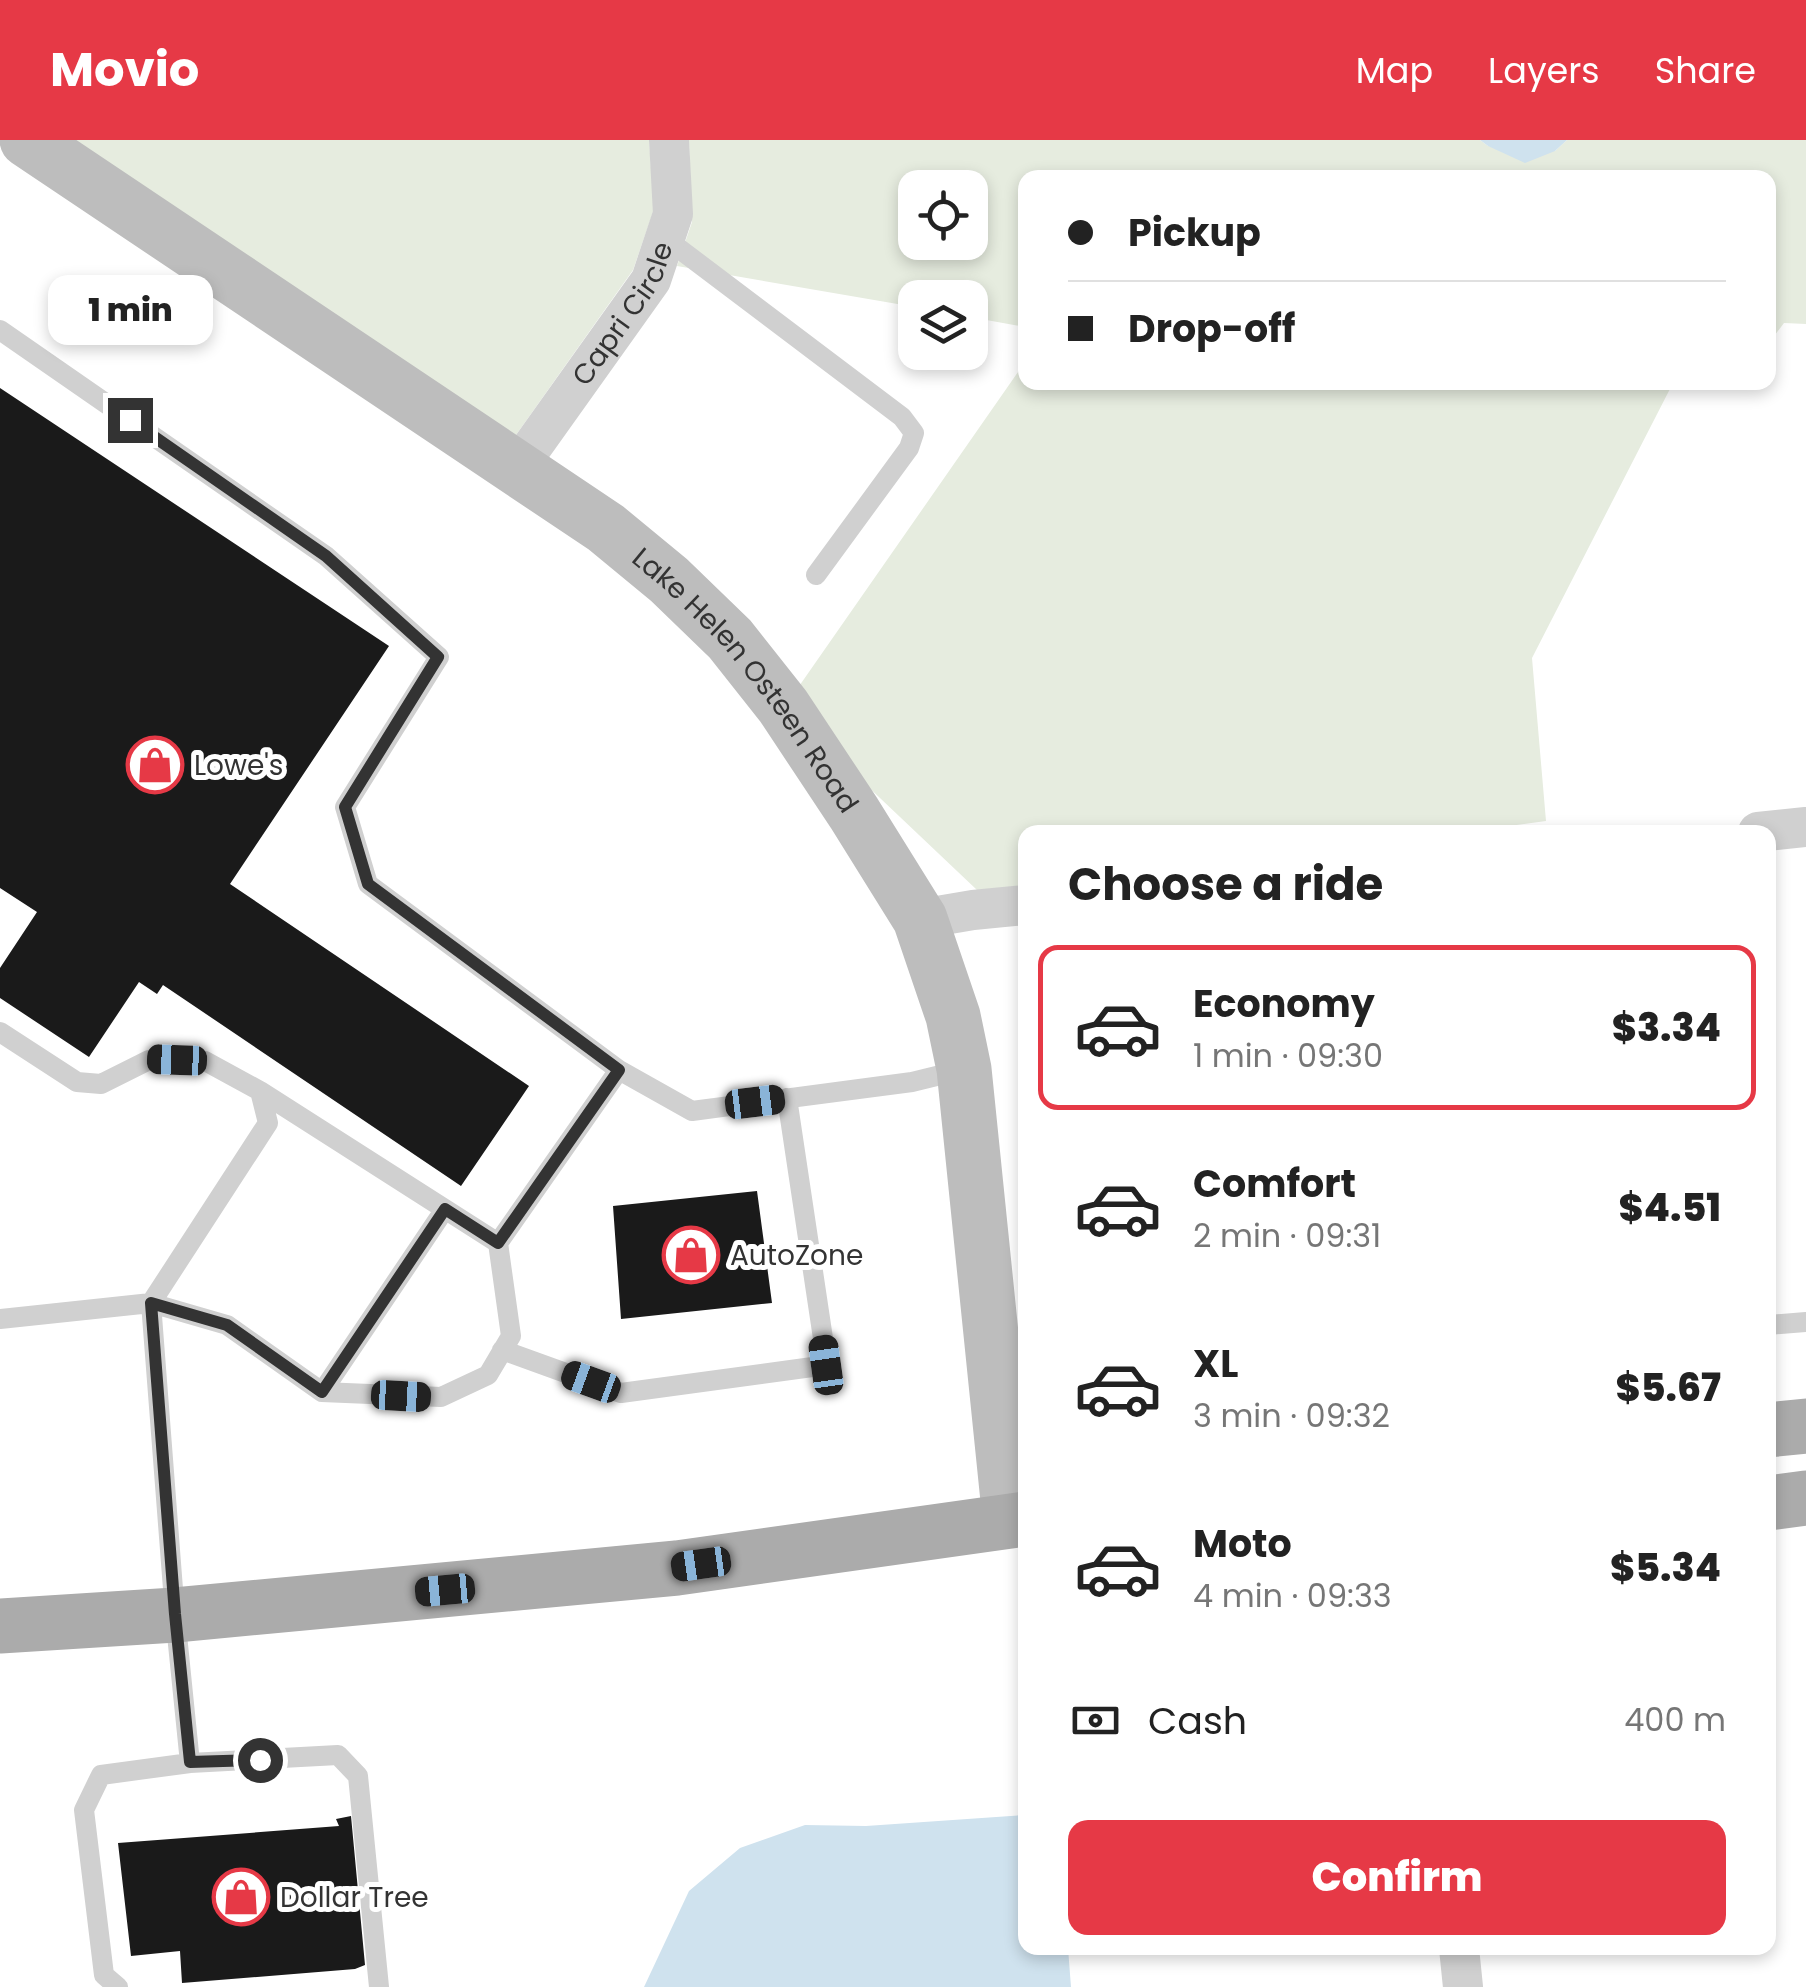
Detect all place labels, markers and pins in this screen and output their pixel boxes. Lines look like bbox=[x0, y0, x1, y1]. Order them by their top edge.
shop icon: Lowe's bbox=[125, 735, 185, 795]
place label: Lowe's bbox=[194, 746, 283, 785]
shop icon: AutoZone bbox=[661, 1225, 721, 1285]
place label: AutoZone bbox=[730, 1236, 863, 1275]
shop icon: Dollar Tree bbox=[211, 1867, 271, 1927]
place label: Dollar Tree bbox=[280, 1878, 429, 1917]

